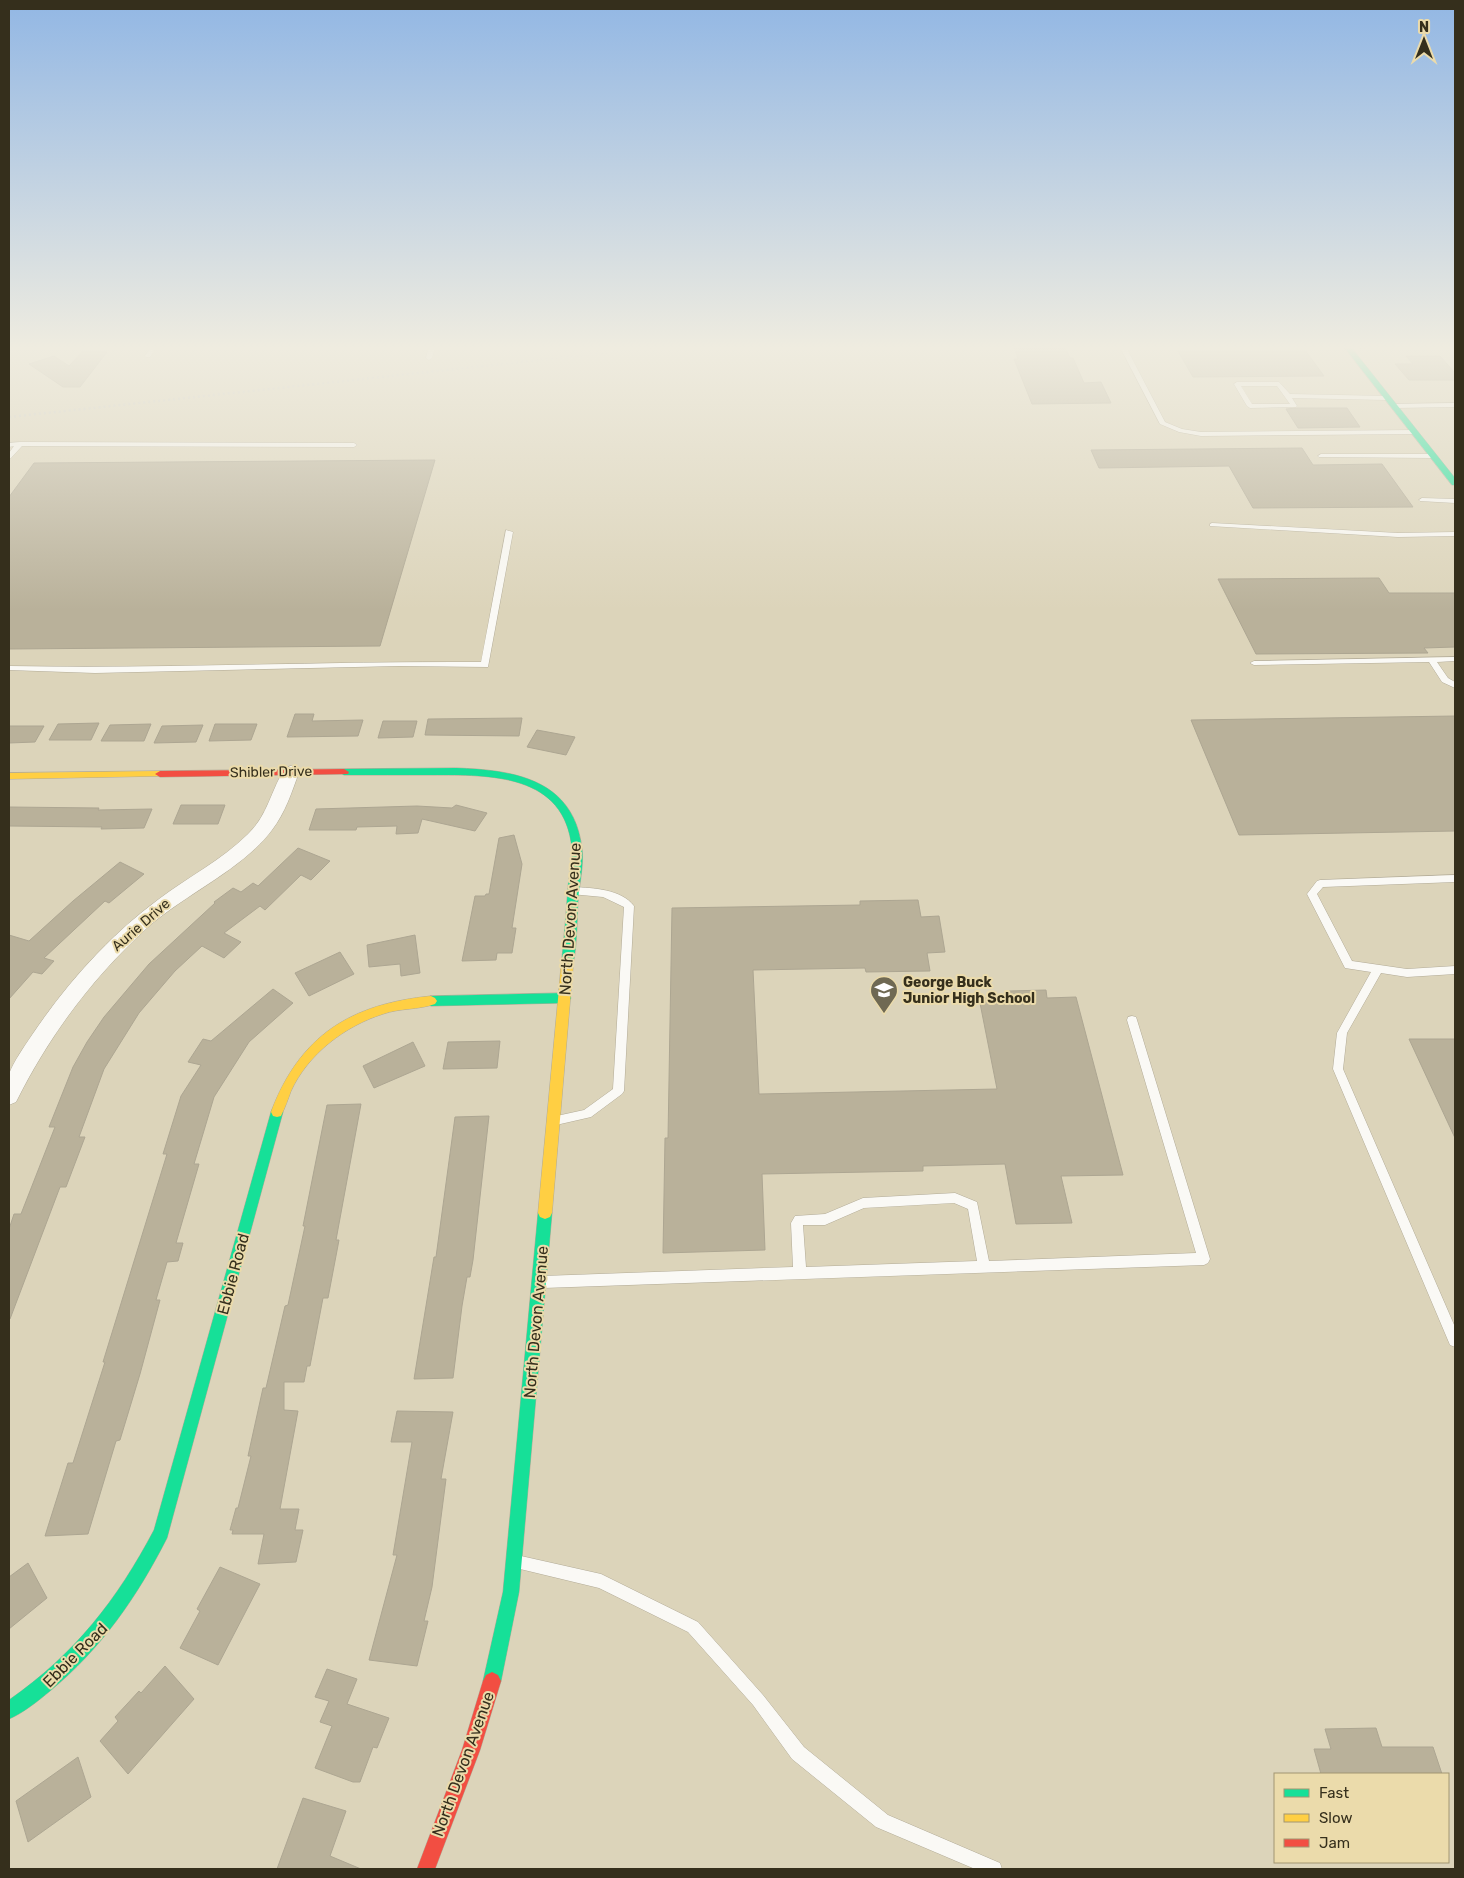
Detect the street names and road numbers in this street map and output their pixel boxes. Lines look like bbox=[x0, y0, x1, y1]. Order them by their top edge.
street label: Shibler Drive bbox=[230, 763, 312, 781]
street label: North Devon Avenue bbox=[555, 842, 585, 996]
street label: Aurie Drive bbox=[108, 895, 174, 955]
street label: Ebbie Road bbox=[213, 1231, 253, 1317]
street label: North Devon Avenue bbox=[520, 1245, 552, 1399]
street label: Ebbie Road bbox=[39, 1619, 111, 1691]
street label: North Devon Avenue bbox=[428, 1689, 498, 1839]

